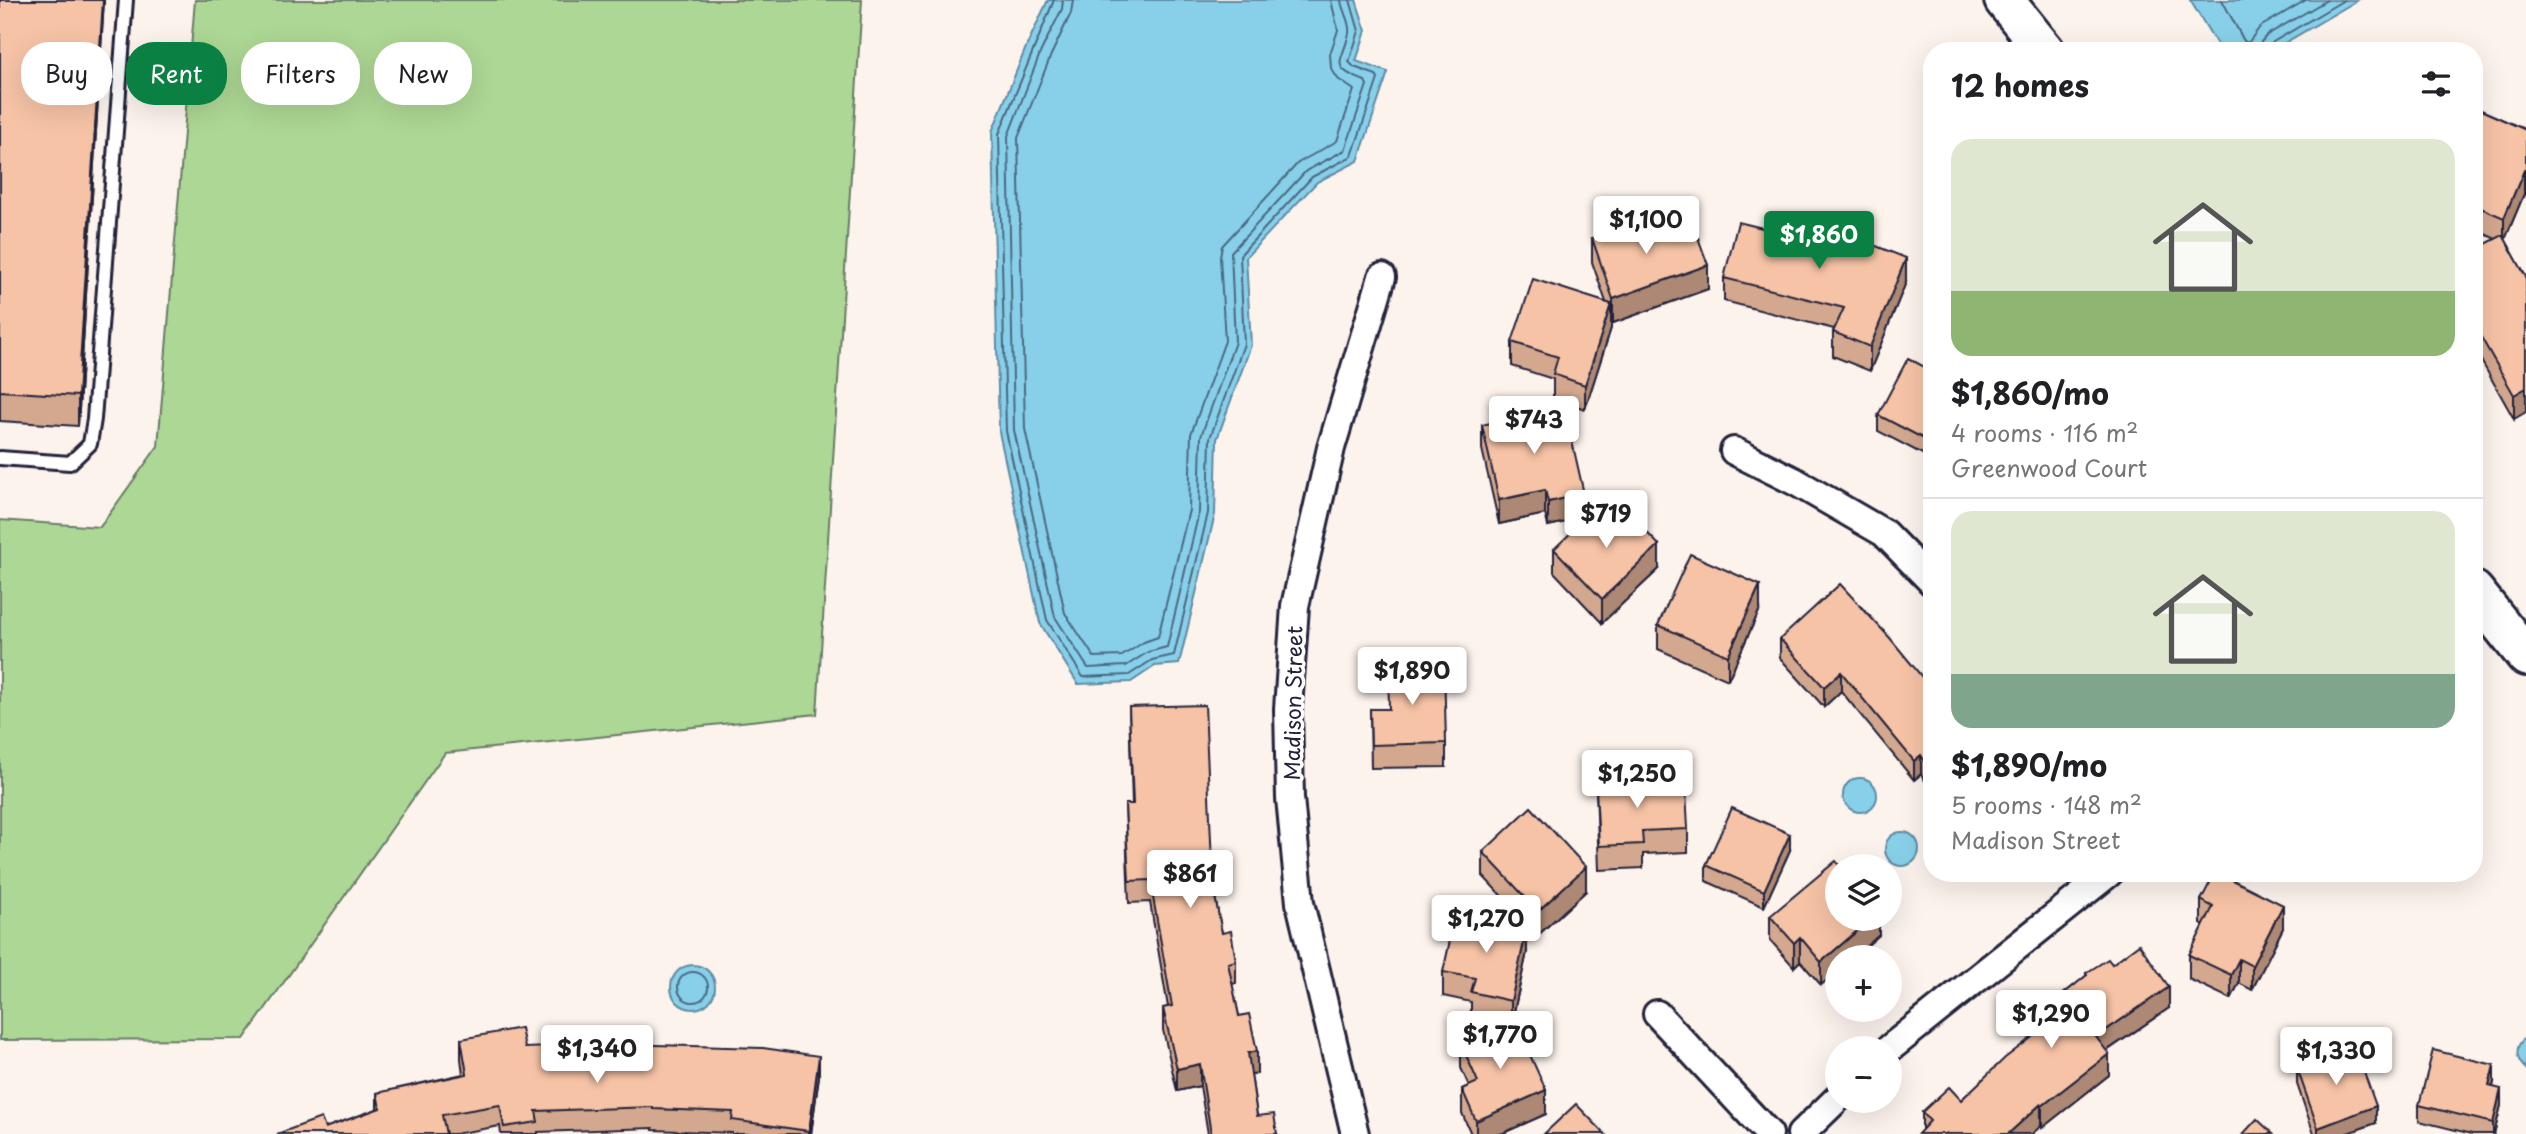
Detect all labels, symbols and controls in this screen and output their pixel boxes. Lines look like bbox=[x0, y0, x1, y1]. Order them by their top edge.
chip: Buy bbox=[21, 42, 112, 105]
chip: Rent bbox=[126, 42, 227, 105]
chip: Filters bbox=[241, 42, 360, 105]
chip: New bbox=[374, 42, 472, 105]
text: 12 homes bbox=[1951, 62, 2089, 107]
icon: filters bbox=[2417, 65, 2455, 103]
icon: home bbox=[2140, 184, 2266, 310]
pin: $1,100 bbox=[1589, 196, 1703, 256]
text: $1,100 bbox=[1609, 201, 1683, 236]
pin: $1,860 bbox=[1762, 212, 1876, 271]
text: $1,860 bbox=[1780, 216, 1858, 251]
text: $1,860/mo bbox=[1951, 370, 2109, 415]
pin: $743 bbox=[1493, 396, 1575, 456]
text: $743 bbox=[1505, 401, 1563, 436]
text: 4 rooms · 116 m² bbox=[1951, 415, 2138, 450]
text: Greenwood Court bbox=[1951, 450, 2147, 485]
pin: $719 bbox=[1565, 490, 1647, 550]
text: $719 bbox=[1581, 495, 1631, 530]
icon: home bbox=[2140, 556, 2266, 682]
street label: Madison Street bbox=[1275, 625, 1309, 781]
pin: $1,890 bbox=[1355, 648, 1469, 707]
text: $1,890 bbox=[1374, 652, 1450, 687]
text: $1,890/mo bbox=[1951, 742, 2107, 787]
pin: $1,250 bbox=[1580, 750, 1694, 810]
text: $1,250 bbox=[1598, 755, 1676, 790]
text: 5 rooms · 148 m² bbox=[1951, 787, 2142, 822]
text: Madison Street bbox=[1951, 822, 2120, 857]
pin: $861 bbox=[1149, 850, 1231, 910]
map controls bbox=[1825, 854, 1902, 1113]
button: layers bbox=[1825, 854, 1902, 931]
text: $861 bbox=[1163, 855, 1217, 890]
pin: $1,270 bbox=[1429, 895, 1543, 955]
text: $1,270 bbox=[1448, 900, 1524, 935]
button: + bbox=[1825, 945, 1902, 1022]
pin: $1,290 bbox=[1994, 990, 2108, 1050]
text: $1,290 bbox=[2012, 995, 2090, 1030]
pin: $1,770 bbox=[1443, 1012, 1557, 1071]
text: $1,770 bbox=[1463, 1016, 1537, 1051]
pin: $1,340 bbox=[540, 1026, 654, 1085]
pin: $1,330 bbox=[2279, 1028, 2393, 1087]
text: $1,340 bbox=[557, 1030, 637, 1065]
text: $1,330 bbox=[2296, 1032, 2376, 1067]
button: − bbox=[1825, 1036, 1902, 1113]

